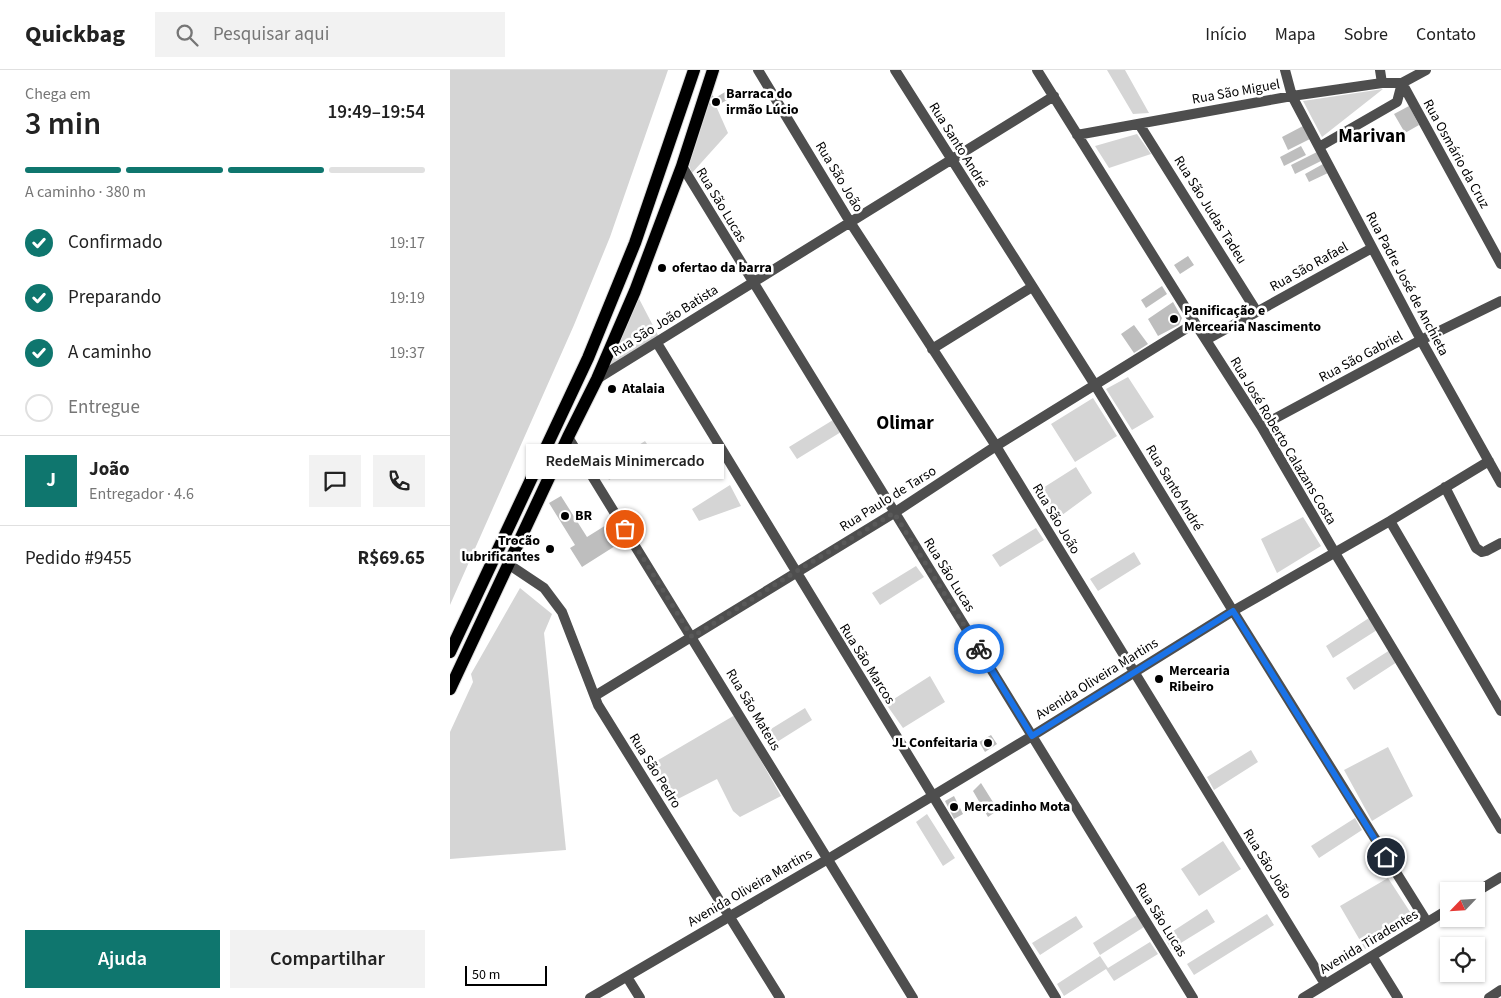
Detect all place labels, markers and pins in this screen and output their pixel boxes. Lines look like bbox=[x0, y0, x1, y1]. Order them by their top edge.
place label: Barraca do irmão Lúcio bbox=[726, 84, 799, 120]
marker: Barraca do irmão Lúcio bbox=[710, 96, 722, 108]
place label: ofertao da barra bbox=[672, 258, 772, 278]
marker: ofertao da barra bbox=[656, 262, 668, 274]
place label: Panificação e Mercearia Nascimento bbox=[1184, 301, 1321, 337]
marker: Panificação e Mercearia Nascimento bbox=[1168, 313, 1180, 325]
place label: Atalaia bbox=[621, 379, 665, 399]
marker: Atalaia bbox=[606, 383, 618, 395]
callout: RedeMais Minimercado bbox=[526, 444, 724, 479]
place label: BR bbox=[575, 506, 592, 526]
pin bbox=[604, 508, 646, 550]
marker: BR bbox=[559, 510, 571, 522]
place label: Trocão lubrificantes bbox=[462, 531, 540, 567]
marker: Trocão lubrificantes bbox=[544, 543, 556, 555]
place label: Mercearia Ribeiro bbox=[1169, 661, 1230, 697]
marker: Mercearia Ribeiro bbox=[1153, 673, 1165, 685]
place label: JL Confeitaria bbox=[892, 733, 978, 753]
marker: JL Confeitaria bbox=[982, 737, 994, 749]
place label: Mercadinho Mota bbox=[964, 797, 1070, 817]
marker: Mercadinho Mota bbox=[948, 801, 960, 813]
pin bbox=[1365, 836, 1407, 878]

